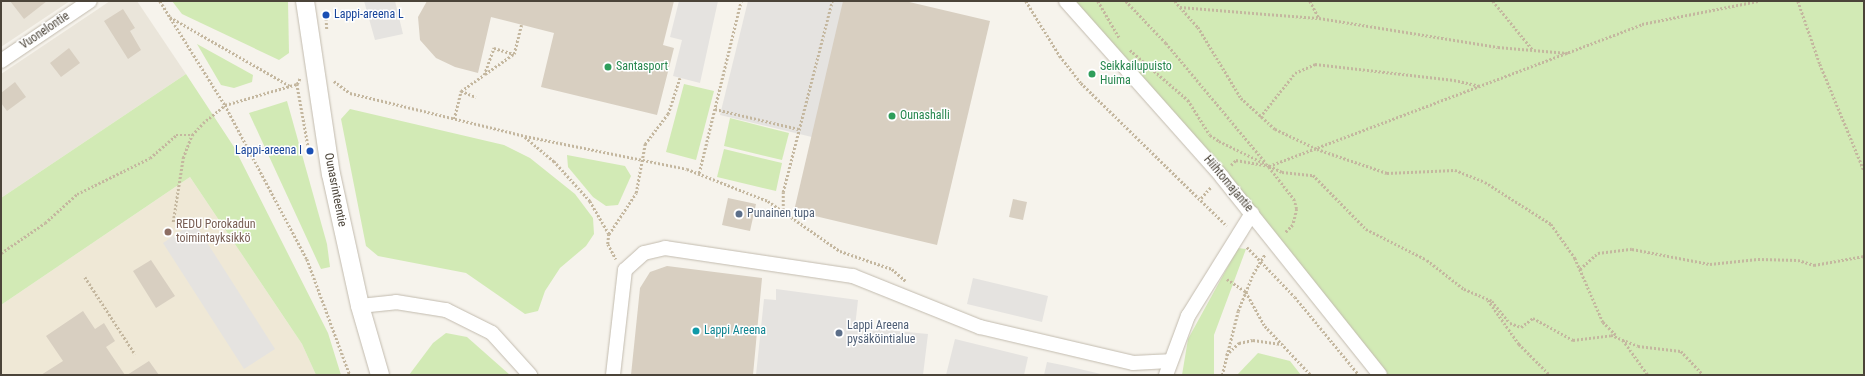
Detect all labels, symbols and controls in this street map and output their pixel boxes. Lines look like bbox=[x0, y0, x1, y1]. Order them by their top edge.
place label: Lappi-areena L bbox=[334, 8, 404, 22]
street label: Vuonelontie bbox=[18, 9, 72, 53]
marker: Lappi-areena L bbox=[321, 10, 331, 20]
place label: Santasport bbox=[616, 60, 668, 74]
place label: Seikkailupuisto Huima bbox=[1100, 60, 1172, 88]
marker: Santasport bbox=[603, 62, 613, 72]
marker: Seikkailupuisto Huima bbox=[1087, 69, 1097, 79]
place label: Ounashalli bbox=[900, 109, 950, 123]
marker: Ounashalli bbox=[887, 111, 897, 121]
place label: Lappi-areena I bbox=[235, 144, 302, 158]
marker: Lappi-areena I bbox=[305, 146, 315, 156]
street label: Ounasrinteentie bbox=[321, 152, 349, 228]
street label: Hiihtomajantie bbox=[1200, 153, 1256, 215]
place label: Punainen tupa bbox=[747, 207, 815, 221]
marker: Punainen tupa bbox=[734, 209, 744, 219]
place label: REDU Porokadun toimintayksikkö bbox=[176, 218, 256, 246]
marker: REDU Porokadun toimintayksikkö bbox=[163, 227, 173, 237]
place label: Lappi Areena pysäköintialue bbox=[847, 319, 915, 347]
place label: Lappi Areena bbox=[704, 324, 766, 338]
marker: Lappi Areena bbox=[691, 326, 701, 336]
marker: Lappi Areena pysäköintialue bbox=[834, 328, 844, 338]

